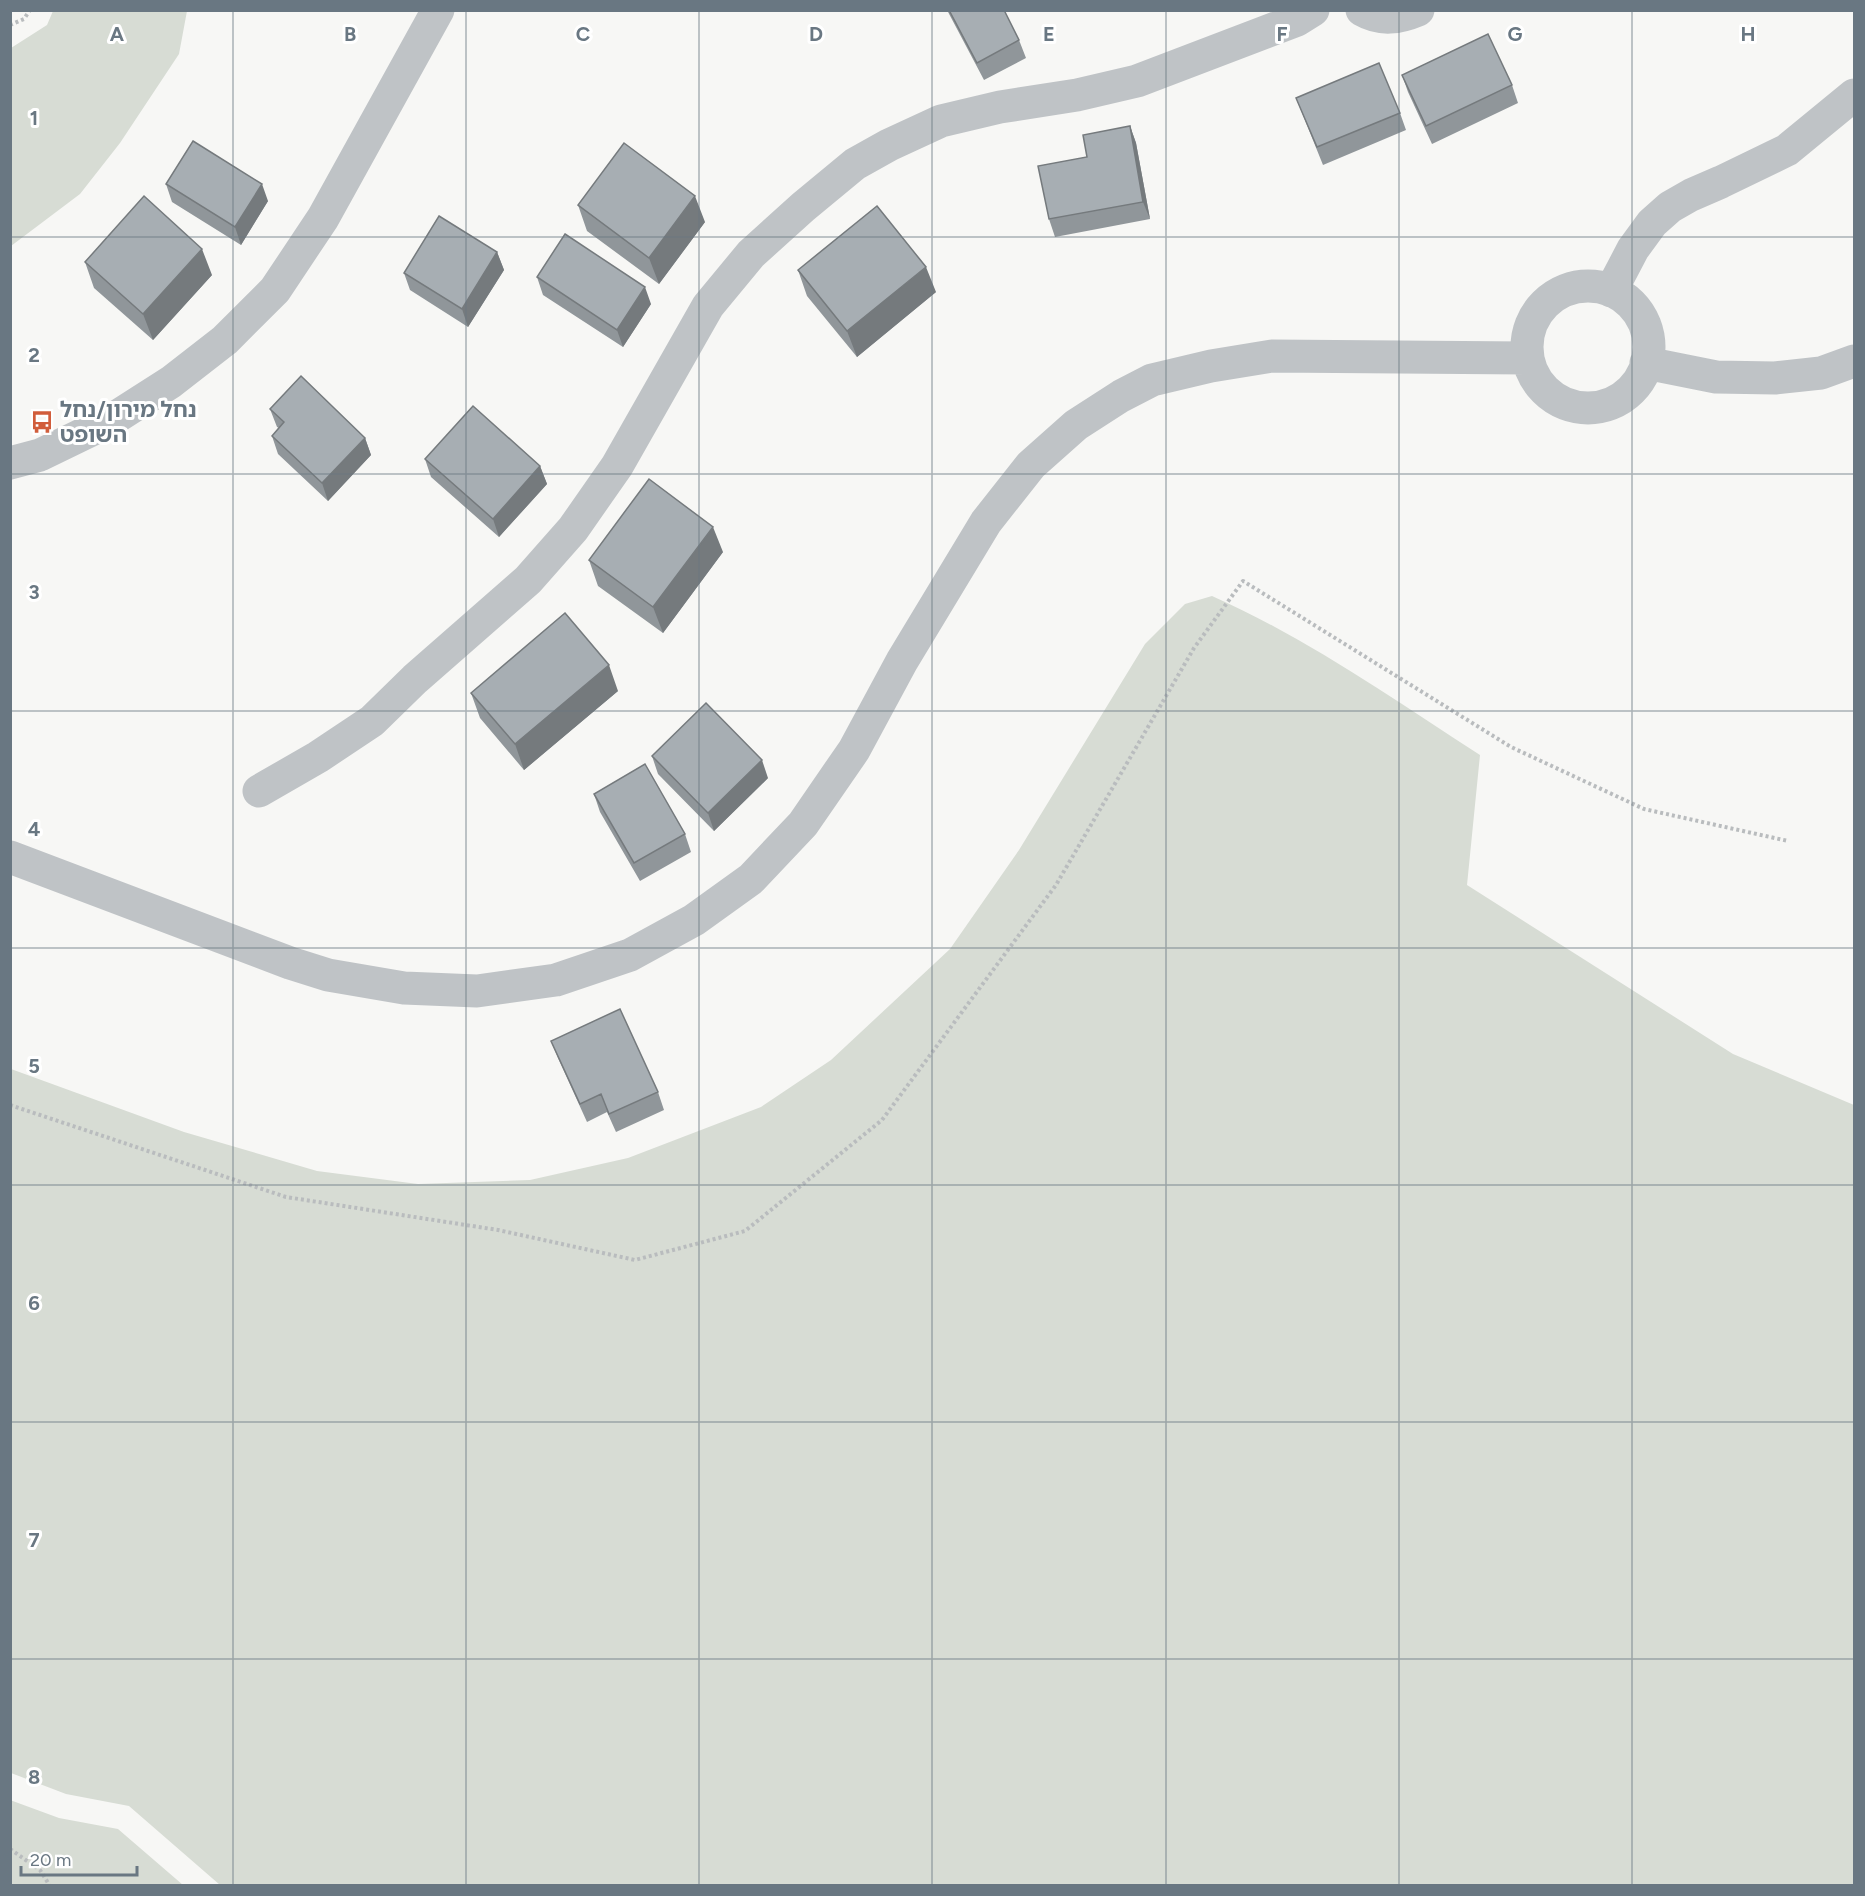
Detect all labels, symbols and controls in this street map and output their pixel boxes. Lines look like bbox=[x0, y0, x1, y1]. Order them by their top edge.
text: A bbox=[110, 22, 125, 46]
text: B bbox=[344, 22, 356, 46]
text: C bbox=[576, 22, 590, 46]
text: D bbox=[809, 22, 823, 46]
text: E bbox=[1043, 22, 1055, 46]
text: F bbox=[1276, 22, 1288, 46]
text: G bbox=[1508, 22, 1523, 46]
text: H bbox=[1741, 22, 1756, 46]
text: 1 bbox=[30, 106, 38, 130]
text: 2 bbox=[28, 343, 40, 367]
place label: נחל מירון/נחל השופט bbox=[60, 396, 197, 448]
bus stop icon: נחל מירון/נחל השופט bbox=[29, 409, 55, 435]
text: 3 bbox=[28, 580, 40, 604]
text: 4 bbox=[28, 817, 41, 841]
text: 5 bbox=[28, 1054, 40, 1078]
text: 6 bbox=[28, 1291, 40, 1315]
text: 7 bbox=[28, 1528, 40, 1552]
text: 8 bbox=[28, 1765, 40, 1789]
scale bar bbox=[21, 1839, 136, 1877]
text: 20 m bbox=[30, 1849, 71, 1871]

